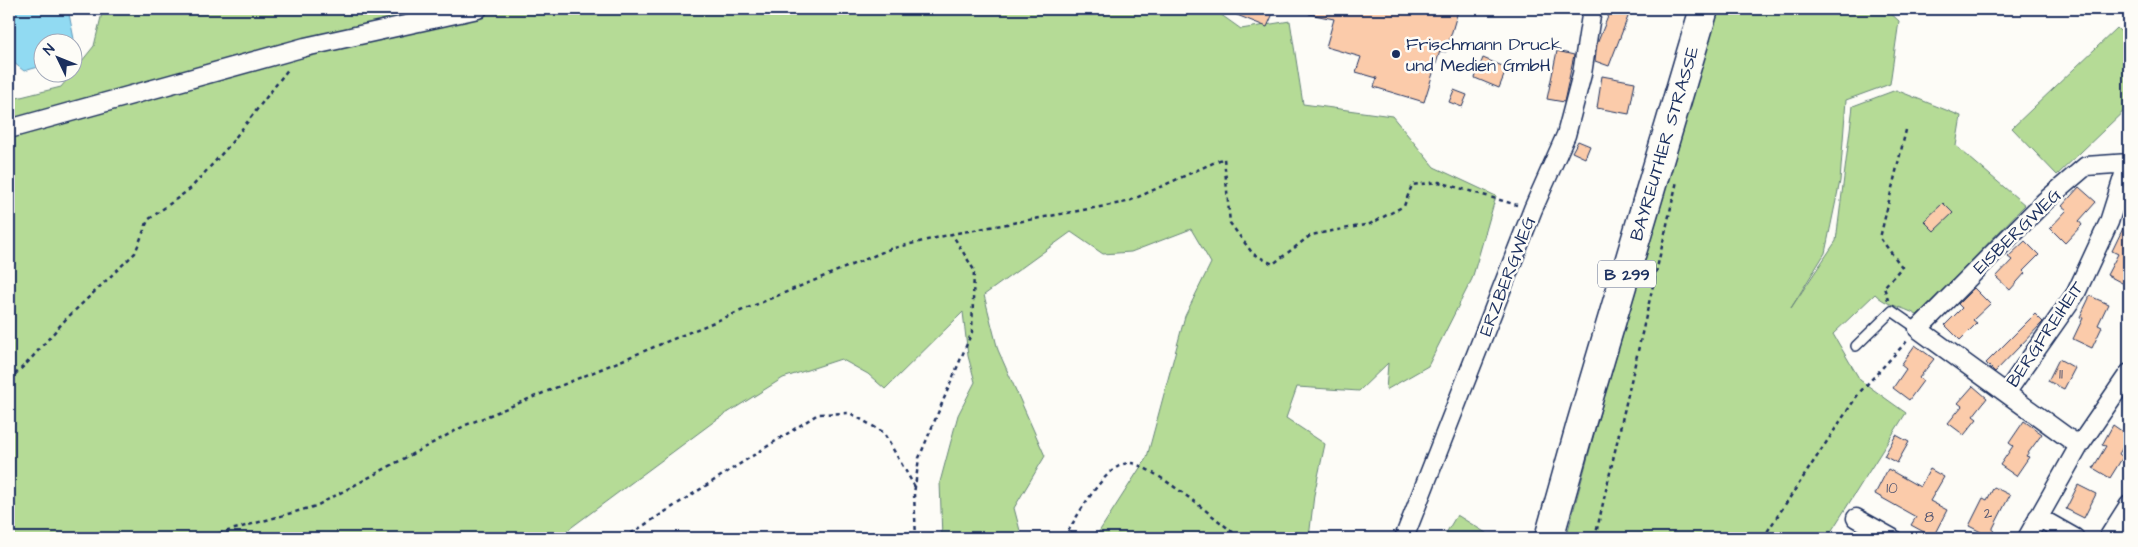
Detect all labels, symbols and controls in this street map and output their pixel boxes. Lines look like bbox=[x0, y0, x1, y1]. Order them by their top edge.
north arrow bbox=[32, 32, 82, 82]
place label: Frischmann Druck und Medien GmbH bbox=[1406, 32, 1562, 78]
text: N bbox=[39, 40, 60, 60]
street label: BAYREUTHER STRASSE bbox=[1624, 43, 1705, 244]
marker: Frischmann Druck und Medien GmbH bbox=[1390, 48, 1402, 60]
street label: EISBERGWEG bbox=[1968, 182, 2067, 280]
street label: ERZBERGWEG bbox=[1473, 212, 1542, 340]
road number: B 299 bbox=[1598, 260, 1656, 288]
street label: BERGFREIHEIT bbox=[2001, 276, 2091, 392]
house number: 11 bbox=[2059, 364, 2063, 385]
house number: 10 bbox=[1886, 478, 1898, 499]
house number: 2 bbox=[1984, 503, 1993, 524]
house number: 8 bbox=[1924, 507, 1934, 528]

